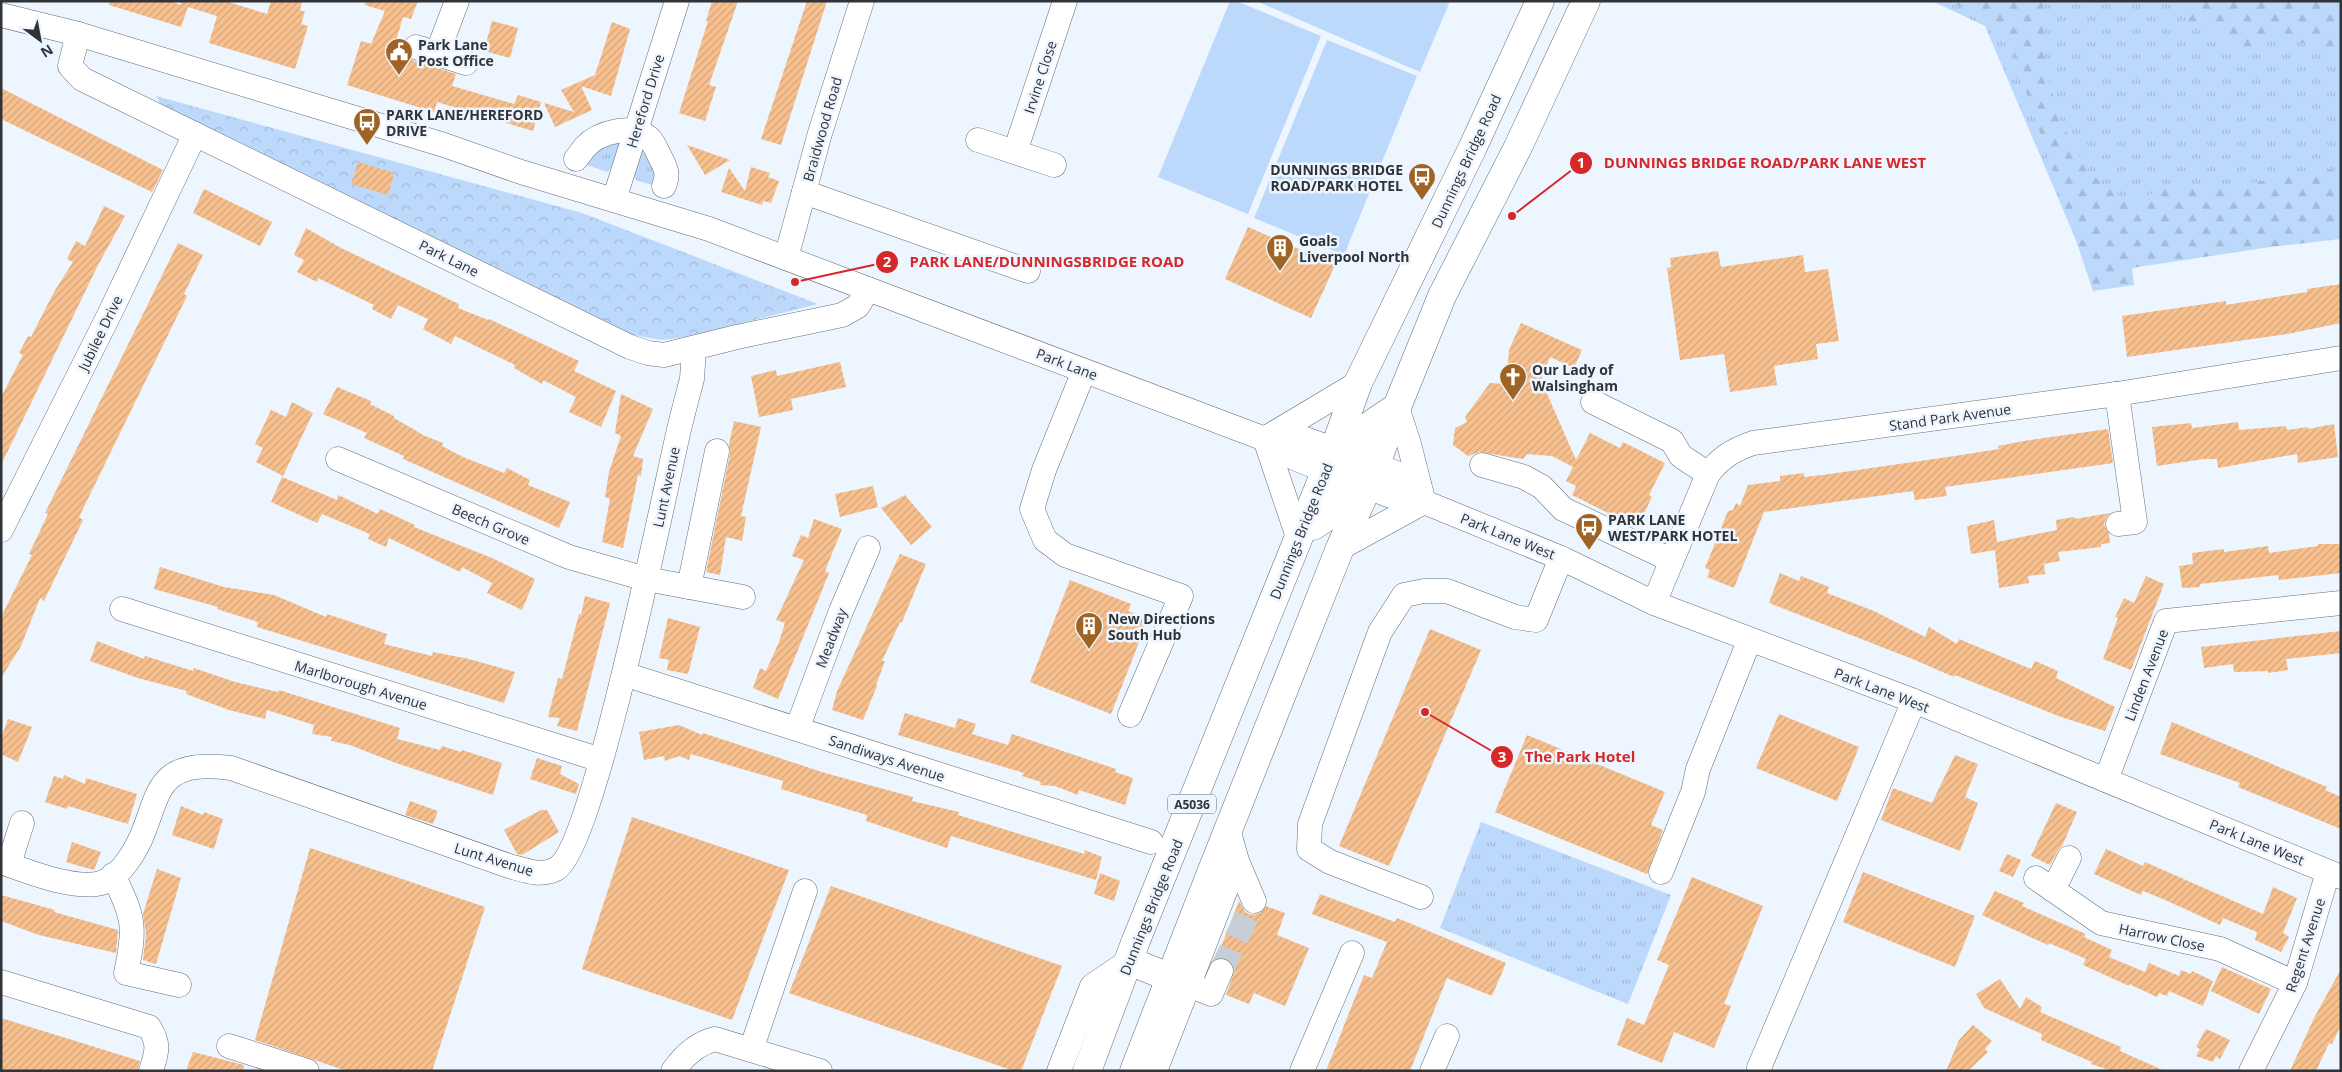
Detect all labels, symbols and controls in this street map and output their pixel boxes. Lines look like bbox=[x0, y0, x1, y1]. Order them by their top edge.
north arrow bbox=[15, 15, 65, 65]
place label: Park Lane Post Office bbox=[418, 35, 494, 70]
public building icon: Park Lane Post Office bbox=[384, 37, 414, 76]
street label: Irvine Close bbox=[1019, 38, 1061, 116]
text: N bbox=[37, 40, 57, 63]
street label: Hereford Drive bbox=[622, 52, 668, 150]
street label: Braidwood Road bbox=[798, 74, 846, 184]
street label: Dunnings Bridge Road bbox=[1427, 91, 1505, 231]
place label: PARK LANE/HEREFORD DRIVE bbox=[386, 105, 543, 140]
bus stop icon: PARK LANE/HEREFORD DRIVE bbox=[352, 107, 382, 146]
callout: DUNNINGS BRIDGE ROAD/PARK LANE WEST bbox=[1569, 148, 1936, 178]
text: 1 bbox=[1577, 152, 1585, 172]
text: DUNNINGS BRIDGE ROAD/PARK LANE WEST bbox=[1604, 152, 1927, 172]
place label: DUNNINGS BRIDGE ROAD/PARK HOTEL bbox=[1270, 160, 1403, 195]
bus stop icon: DUNNINGS BRIDGE ROAD/PARK HOTEL bbox=[1407, 162, 1437, 201]
place label: Goals Liverpool North bbox=[1299, 231, 1410, 266]
building icon: Goals Liverpool North bbox=[1265, 233, 1295, 272]
street label: Park Lane bbox=[416, 235, 482, 281]
callout: PARK LANE/DUNNINGSBRIDGE ROAD bbox=[874, 247, 1194, 277]
text: 2 bbox=[883, 251, 892, 271]
text: PARK LANE/DUNNINGSBRIDGE ROAD bbox=[910, 251, 1184, 271]
street label: Jubilee Drive bbox=[73, 292, 126, 376]
street label: Park Lane bbox=[1034, 344, 1101, 384]
place label: Our Lady of Walsingham bbox=[1532, 360, 1618, 395]
church icon: Our Lady of Walsingham bbox=[1498, 362, 1528, 401]
street label: Stand Park Avenue bbox=[1888, 399, 2012, 435]
street label: Lunt Avenue bbox=[648, 445, 684, 529]
street label: Dunnings Bridge Road bbox=[1265, 460, 1337, 602]
street label: Beech Grove bbox=[449, 499, 533, 549]
street label: Park Lane West bbox=[1458, 508, 1558, 564]
place label: PARK LANE WEST/PARK HOTEL bbox=[1608, 510, 1737, 545]
bus stop icon: PARK LANE WEST/PARK HOTEL bbox=[1574, 512, 1604, 551]
street label: Meadway bbox=[811, 605, 851, 671]
place label: New Directions South Hub bbox=[1108, 609, 1215, 644]
building icon: New Directions South Hub bbox=[1074, 611, 1104, 650]
street label: Linden Avenue bbox=[2120, 626, 2172, 724]
street label: Marlborough Avenue bbox=[292, 656, 430, 714]
street label: Park Lane West bbox=[1832, 663, 1932, 717]
street label: Sandiways Avenue bbox=[827, 730, 948, 786]
callout: The Park Hotel bbox=[1489, 742, 1645, 772]
text: 3 bbox=[1498, 746, 1506, 766]
text: The Park Hotel bbox=[1525, 746, 1635, 766]
road number: A5036 bbox=[1168, 794, 1216, 814]
street label: Park Lane West bbox=[2207, 814, 2307, 870]
street label: Dunnings Bridge Road bbox=[1115, 836, 1187, 978]
street label: Lunt Avenue bbox=[452, 838, 536, 880]
street label: Regent Avenue bbox=[2281, 895, 2329, 995]
street label: Harrow Close bbox=[2117, 919, 2207, 955]

